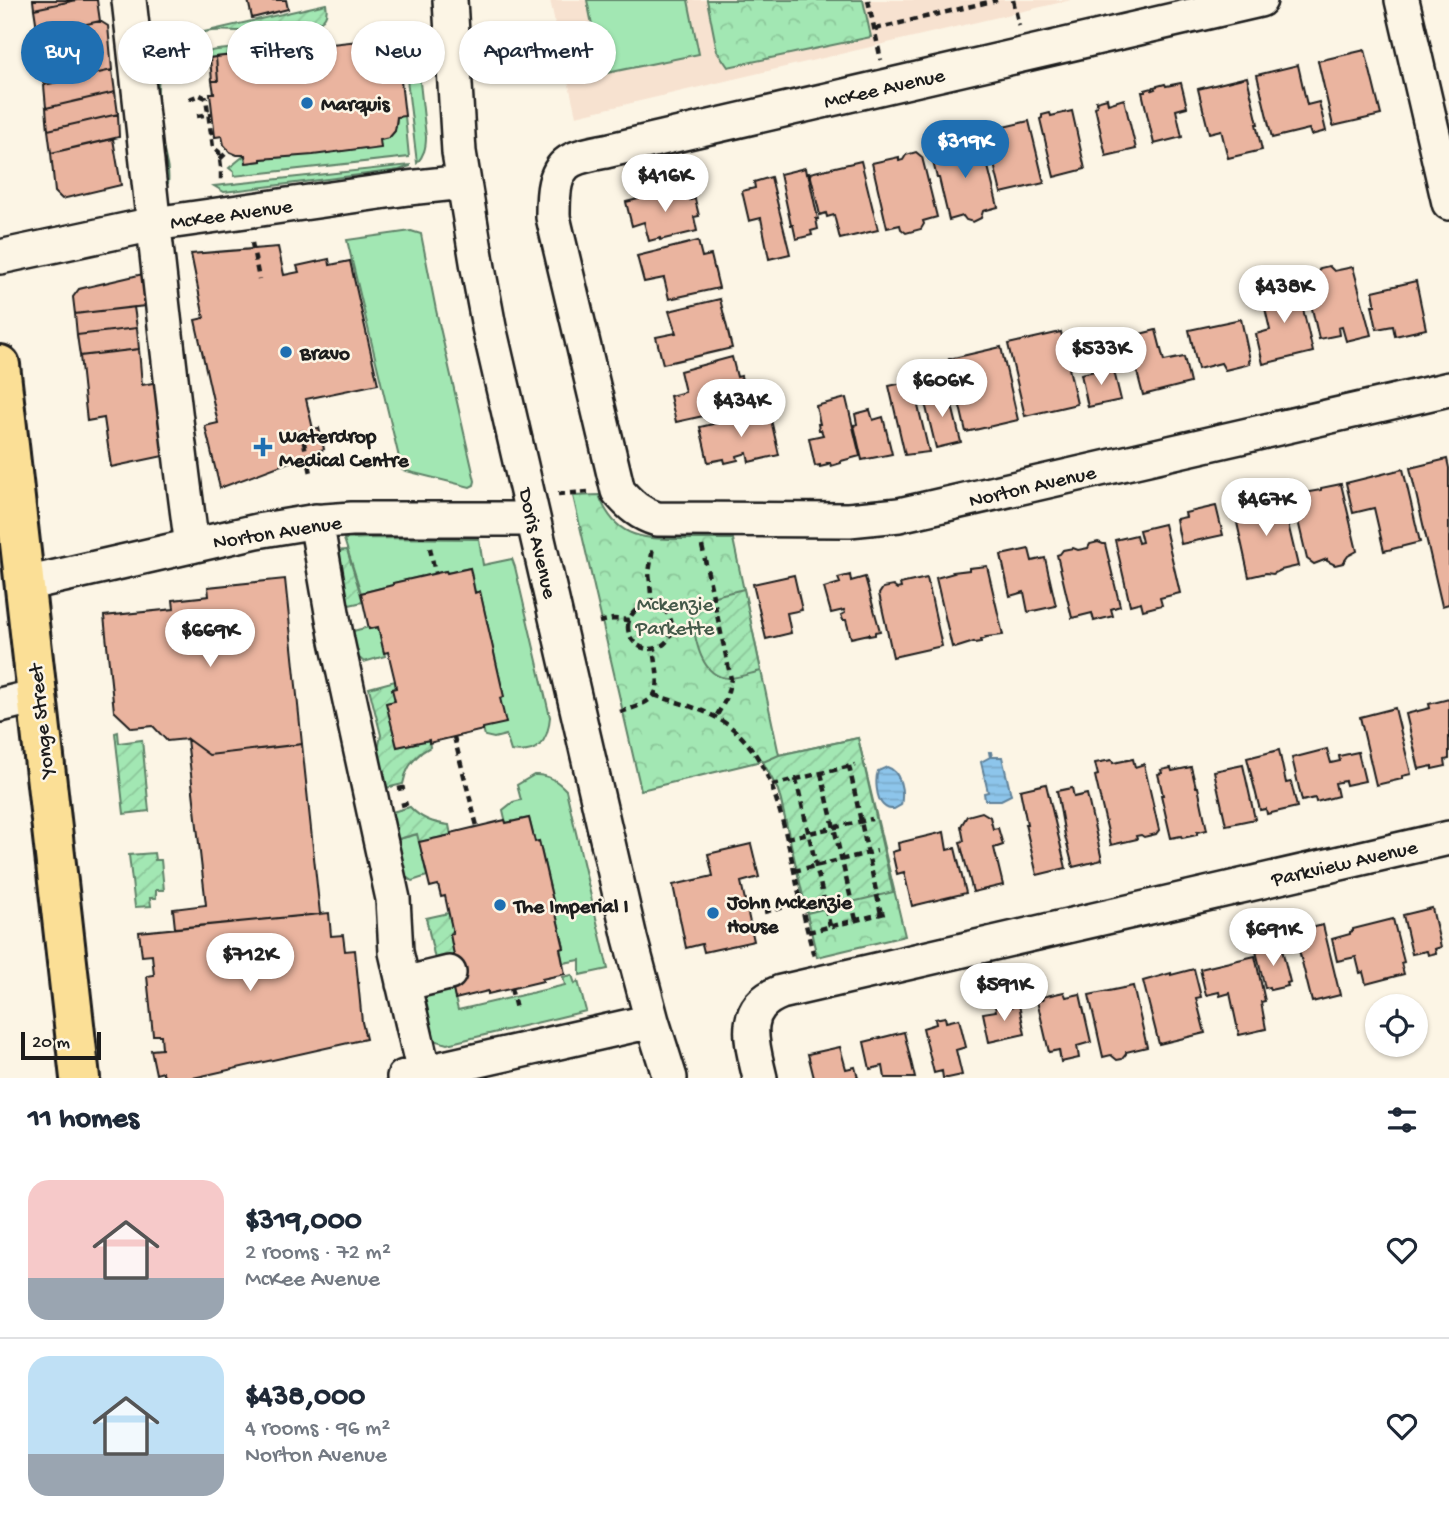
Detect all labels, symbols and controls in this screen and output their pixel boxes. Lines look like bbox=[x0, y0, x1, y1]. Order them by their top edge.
chip: Buy bbox=[21, 21, 104, 84]
chip: Rent bbox=[118, 21, 213, 84]
chip: Filters bbox=[227, 21, 337, 84]
chip: New bbox=[351, 21, 445, 84]
chip: Apartment bbox=[459, 21, 616, 84]
street label: McKee Avenue bbox=[822, 64, 949, 116]
place label: Marquis bbox=[321, 94, 391, 119]
marker: Marquis bbox=[299, 95, 315, 111]
pin: $319K bbox=[916, 120, 1014, 180]
text: $319K bbox=[937, 129, 993, 156]
pin: $416K bbox=[616, 154, 714, 214]
text: $416K bbox=[638, 163, 692, 190]
street label: McKee Avenue bbox=[169, 195, 295, 237]
pin: $438K bbox=[1235, 266, 1333, 325]
text: $438K bbox=[1255, 274, 1313, 301]
pin: $533K bbox=[1052, 328, 1150, 387]
text: $533K bbox=[1072, 336, 1130, 363]
place label: Bravo bbox=[299, 343, 350, 368]
marker: Bravo bbox=[278, 344, 294, 360]
pin: $606K bbox=[893, 360, 991, 419]
text: $606K bbox=[912, 368, 972, 395]
pin: $434K bbox=[692, 380, 790, 439]
text: $434K bbox=[713, 388, 769, 415]
place label: Waterdrop Medical Centre bbox=[278, 426, 410, 475]
marker: Waterdrop Medical Centre bbox=[253, 437, 273, 457]
street label: Norton Avenue bbox=[967, 461, 1100, 515]
pin: $467K bbox=[1217, 478, 1315, 538]
street label: Doris Avenue bbox=[510, 484, 561, 603]
text: $467K bbox=[1237, 487, 1295, 514]
street label: Norton Avenue bbox=[212, 512, 345, 557]
park label: Mckenzie Parkette bbox=[635, 594, 716, 643]
pin: $669K bbox=[161, 610, 259, 669]
text: $669K bbox=[181, 618, 239, 645]
street label: Yonge Street bbox=[25, 660, 62, 781]
street label: Parkview Avenue bbox=[1268, 836, 1421, 895]
place label: John Mckenzie House bbox=[726, 892, 853, 941]
place label: The Imperial I bbox=[512, 896, 629, 921]
marker: The Imperial I bbox=[492, 897, 508, 913]
marker: John Mckenzie House bbox=[705, 905, 721, 921]
pin: $691K bbox=[1224, 908, 1322, 968]
text: $691K bbox=[1245, 917, 1301, 944]
pin: $712K bbox=[201, 934, 299, 993]
text: $712K bbox=[222, 942, 278, 969]
pin: $591K bbox=[955, 964, 1053, 1023]
text: $591K bbox=[976, 972, 1032, 999]
map controls bbox=[1365, 994, 1428, 1057]
button: locate bbox=[1365, 994, 1428, 1057]
scale bar bbox=[21, 1029, 102, 1061]
text: 20 m bbox=[32, 1032, 70, 1055]
icon: filters bbox=[1383, 1101, 1421, 1139]
text: 11 homes bbox=[28, 1103, 139, 1138]
text: $319,000 bbox=[245, 1205, 362, 1240]
icon: home bbox=[84, 1208, 168, 1292]
icon: heart bbox=[1383, 1231, 1421, 1269]
text: 2 rooms · 72 m² bbox=[245, 1240, 391, 1267]
text: McKee Avenue bbox=[245, 1267, 380, 1294]
text: $438,000 bbox=[245, 1381, 365, 1416]
icon: home bbox=[84, 1384, 168, 1468]
icon: heart bbox=[1383, 1407, 1421, 1445]
text: 4 rooms · 96 m² bbox=[245, 1416, 390, 1443]
text: Norton Avenue bbox=[245, 1443, 387, 1470]

